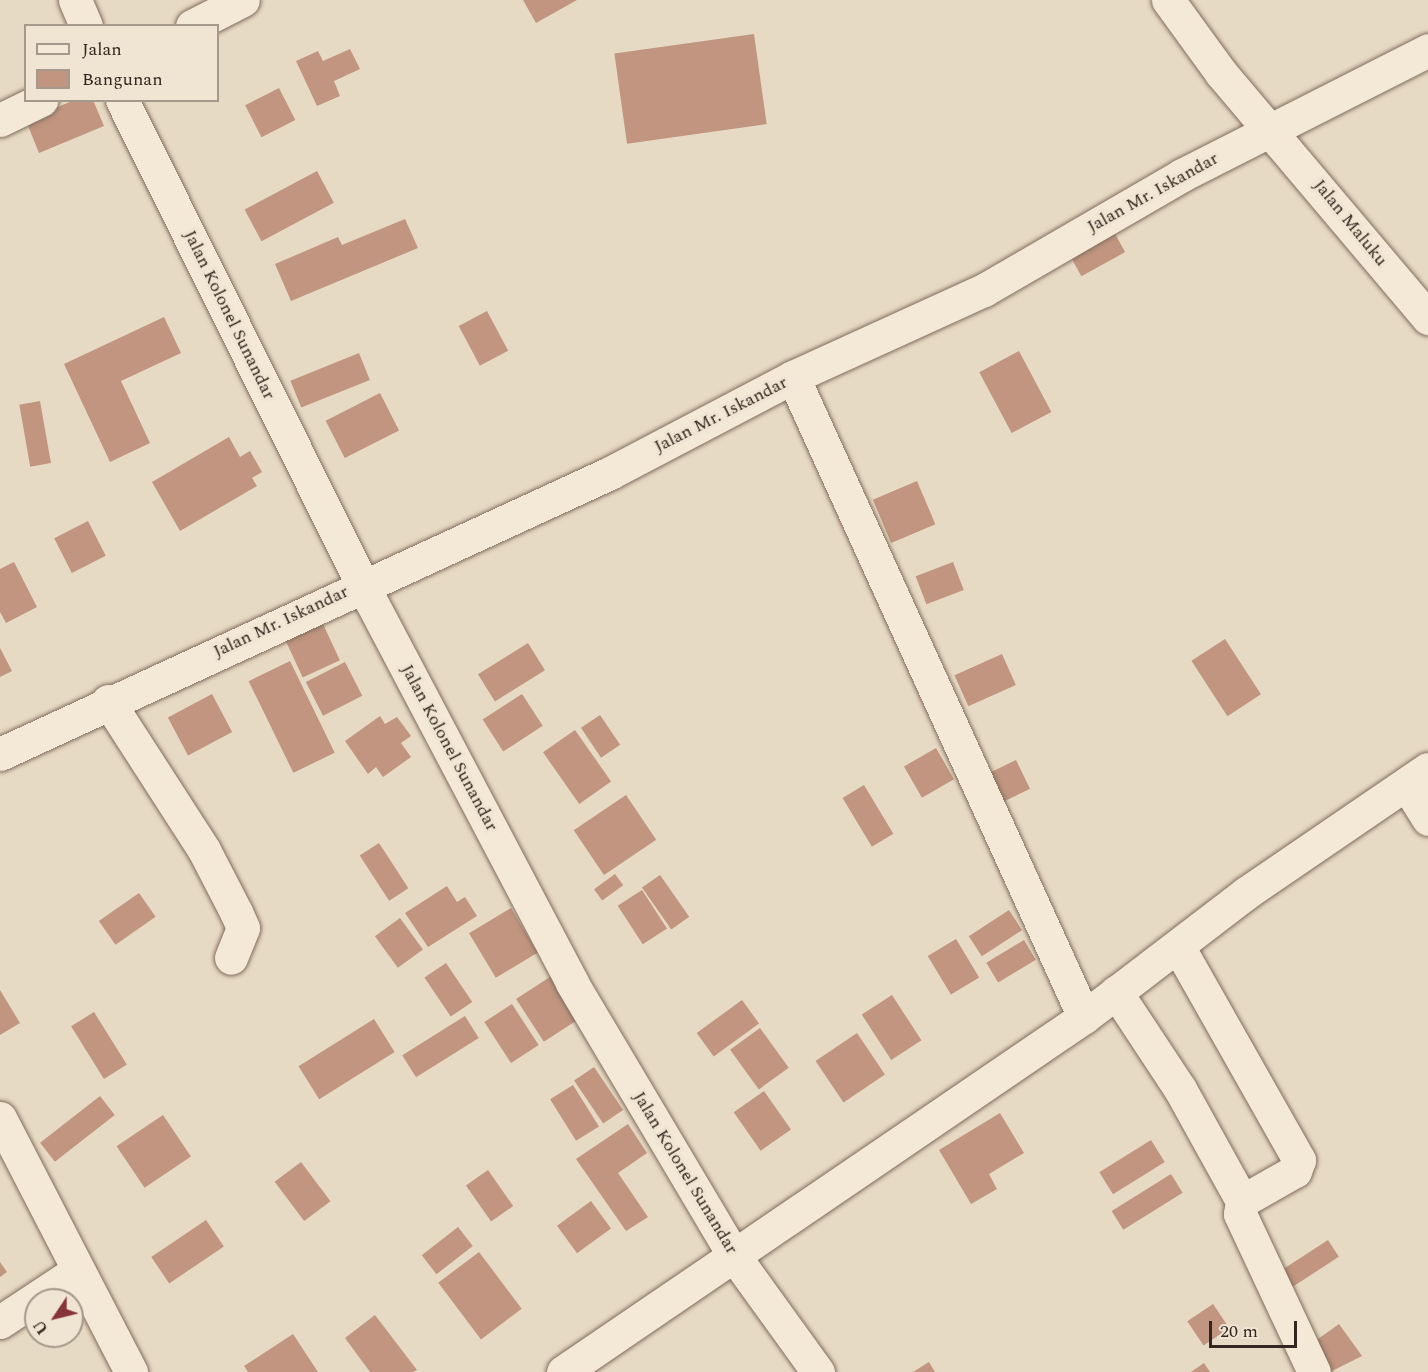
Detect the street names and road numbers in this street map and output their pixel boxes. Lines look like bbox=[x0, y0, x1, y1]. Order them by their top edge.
street label: Jalan Mr. Iskandar bbox=[1084, 148, 1222, 238]
street label: Jalan Maluku bbox=[1308, 175, 1392, 271]
street label: Jalan Kolonel Sunandar bbox=[179, 227, 279, 403]
street label: Jalan Mr. Iskandar bbox=[651, 372, 791, 458]
street label: Jalan Mr. Iskandar bbox=[210, 581, 352, 663]
street label: Jalan Kolonel Sunandar bbox=[396, 661, 502, 835]
street label: Jalan Kolonel Sunandar bbox=[628, 1088, 742, 1258]

